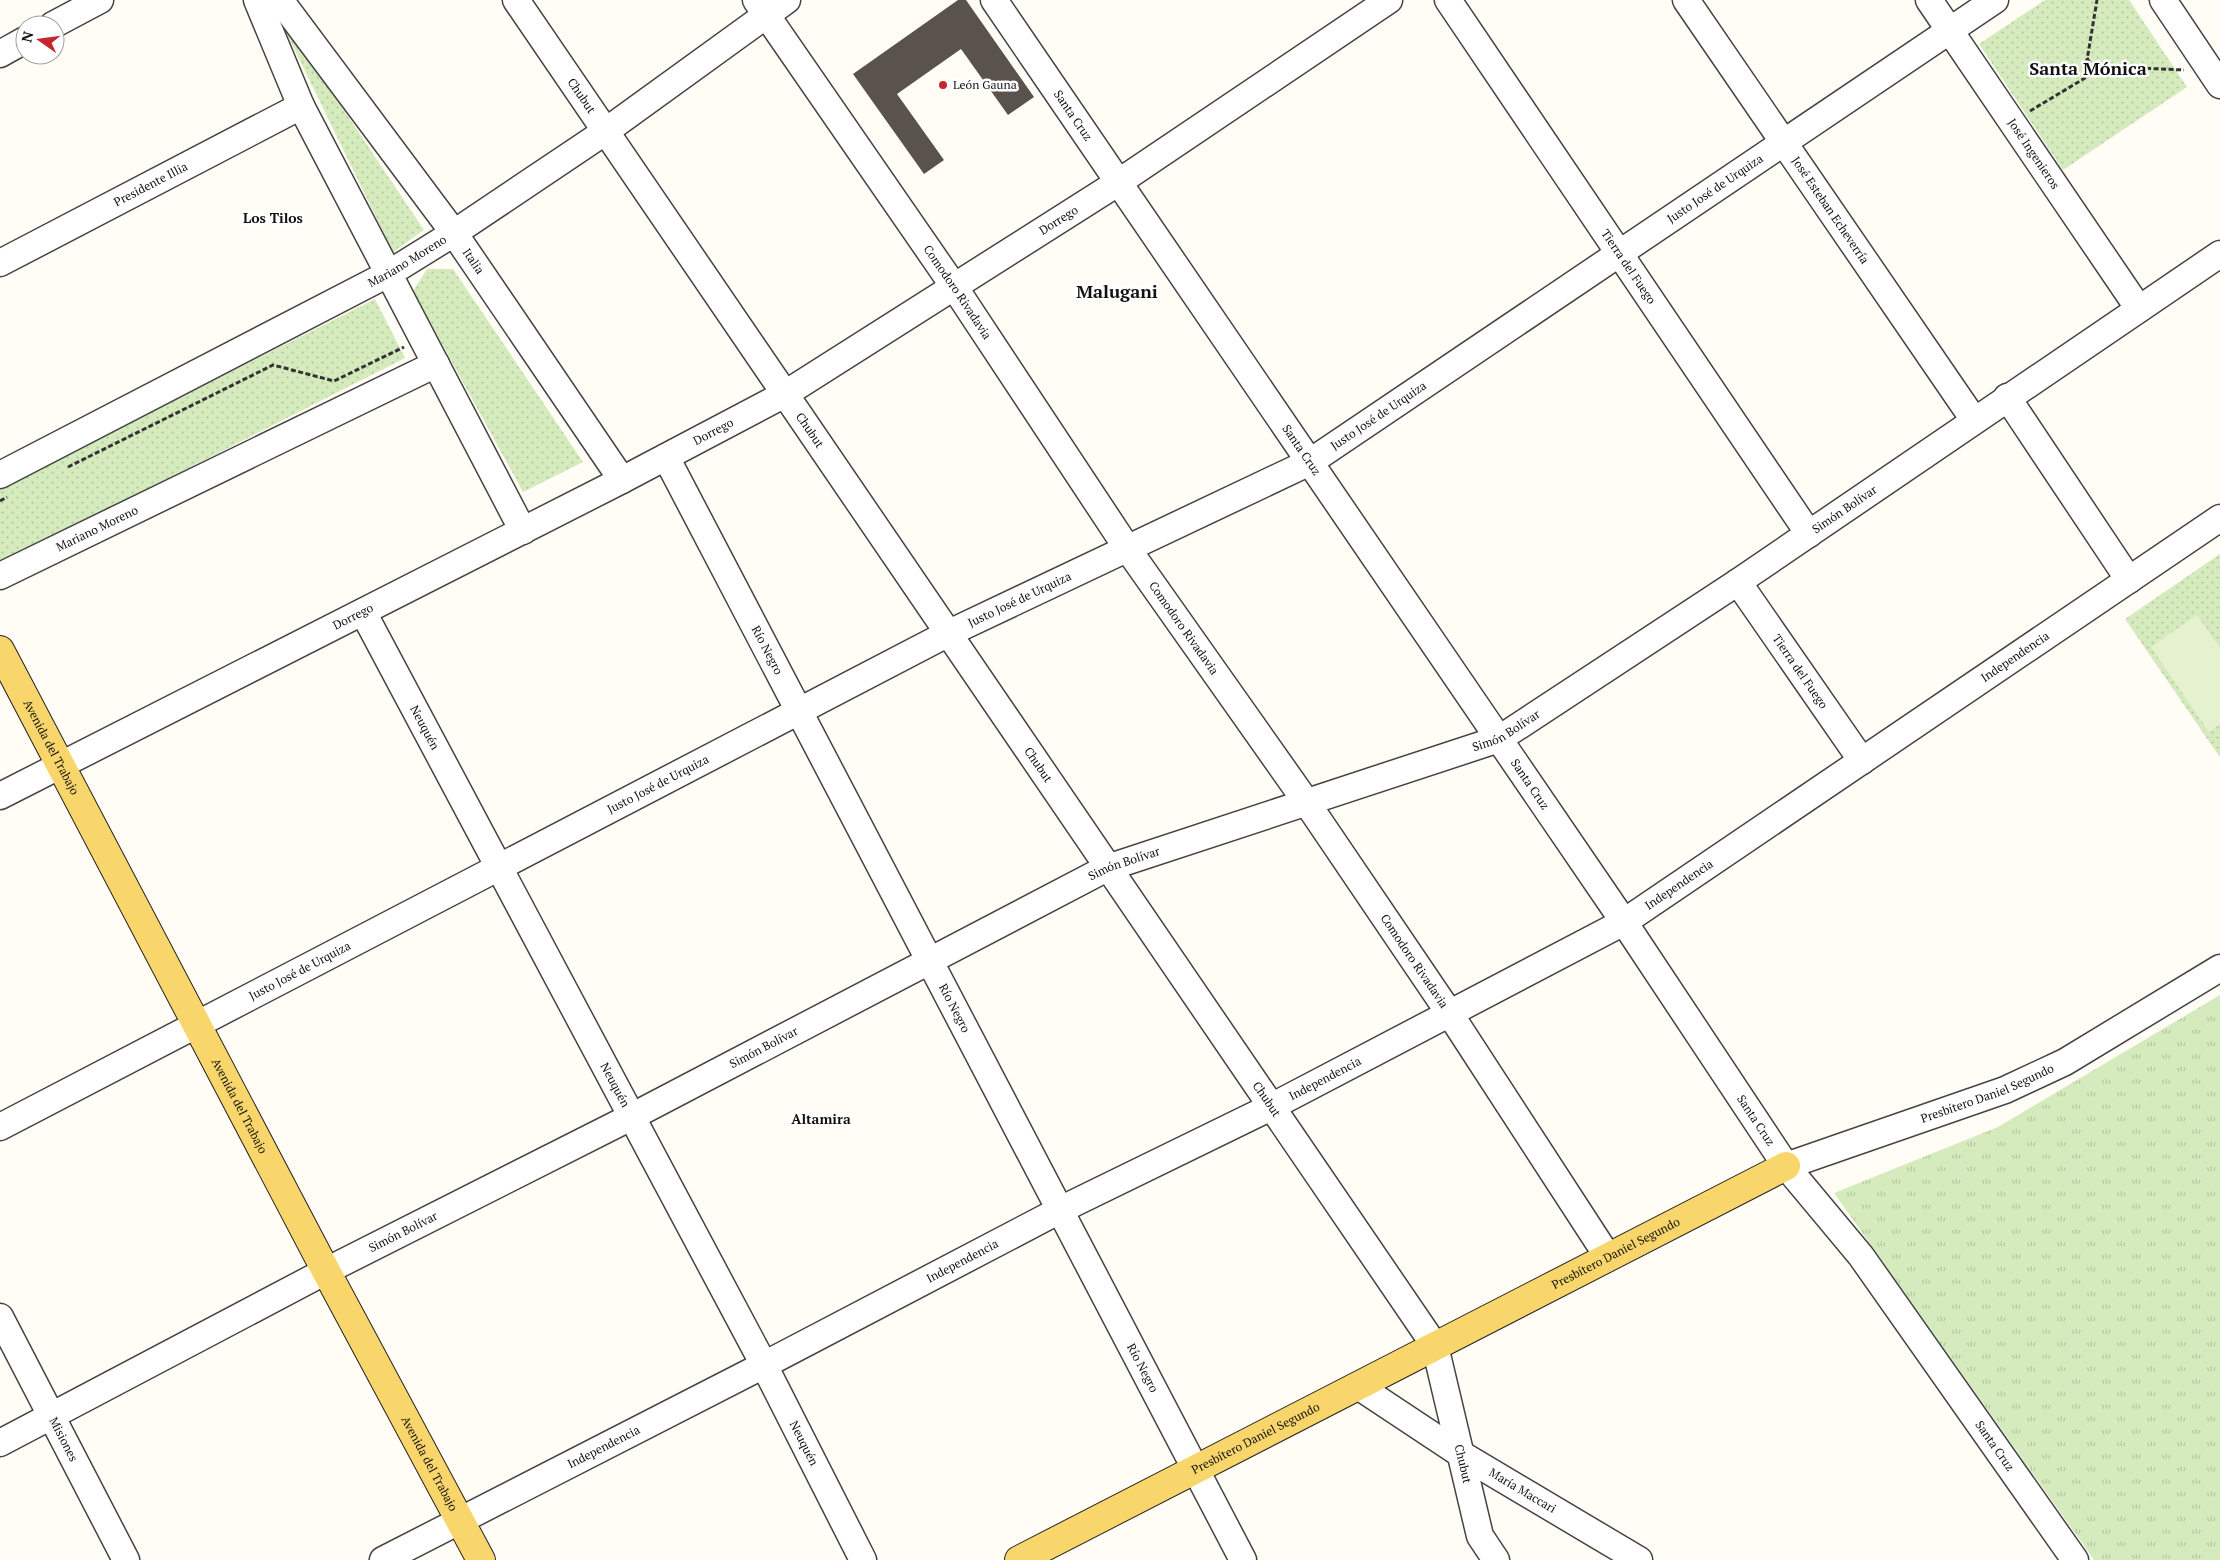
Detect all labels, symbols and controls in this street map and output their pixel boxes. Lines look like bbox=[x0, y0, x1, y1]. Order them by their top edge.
north arrow bbox=[15, 15, 65, 65]
text: N bbox=[16, 29, 37, 44]
district label: Santa Mónica bbox=[2029, 56, 2147, 80]
street label: Chubut bbox=[564, 75, 599, 117]
place label: León Gauna bbox=[953, 77, 1017, 92]
marker: León Gauna bbox=[937, 79, 949, 91]
street label: Santa Cruz bbox=[1051, 87, 1096, 144]
street label: José Ingenieros bbox=[2005, 115, 2063, 192]
street label: Justo José de Urquiza bbox=[1664, 151, 1766, 226]
street label: José Esteban Echeverría bbox=[1789, 154, 1873, 266]
street label: Presidente Illia bbox=[111, 159, 190, 209]
street label: Dorrego bbox=[1036, 202, 1081, 238]
district label: Los Tilos bbox=[243, 208, 303, 227]
street label: Tierra del Fuego bbox=[1598, 226, 1660, 307]
street label: Mariano Moreno bbox=[365, 231, 449, 290]
street label: Comodoro Rivadavia bbox=[921, 242, 995, 342]
street label: Italia bbox=[460, 245, 488, 277]
district label: Malugani bbox=[1076, 279, 1158, 303]
street label: Justo José de Urquiza bbox=[1327, 378, 1429, 453]
street label: Chubut bbox=[793, 409, 828, 451]
street label: Dorrego bbox=[690, 414, 736, 448]
street label: Santa Cruz bbox=[1279, 421, 1325, 478]
street label: Simón Bolívar bbox=[1809, 481, 1880, 536]
street label: Mariano Moreno bbox=[54, 502, 141, 555]
street label: Justo José de Urquiza bbox=[965, 568, 1073, 630]
street label: Comodoro Rivadavia bbox=[1146, 578, 1222, 677]
street label: Dorrego bbox=[330, 600, 376, 633]
street label: Río Negro bbox=[749, 623, 787, 677]
street label: Independencia bbox=[1978, 628, 2052, 685]
street label: Tierra del Fuego bbox=[1770, 631, 1832, 712]
street label: Avenida del Trabajo bbox=[20, 697, 83, 798]
street label: Neuquén bbox=[407, 703, 443, 752]
street label: Simón Bolívar bbox=[1470, 706, 1543, 754]
street label: Chubut bbox=[1021, 744, 1056, 785]
street label: Justo José de Urquiza bbox=[605, 751, 711, 817]
street label: Santa Cruz bbox=[1508, 756, 1553, 812]
street label: Simón Bolívar bbox=[1086, 843, 1162, 883]
street label: Independencia bbox=[1642, 856, 1716, 913]
street label: Comodoro Rivadavia bbox=[1377, 911, 1452, 1011]
street label: Justo José de Urquiza bbox=[246, 938, 353, 1003]
street label: Río Negro bbox=[936, 981, 974, 1035]
street label: Simón Bolívar bbox=[727, 1023, 801, 1071]
street label: Independencia bbox=[1286, 1053, 1363, 1103]
street label: Avenida del Trabajo bbox=[209, 1056, 271, 1156]
street label: Neuquén bbox=[597, 1060, 633, 1110]
street label: Presbítero Daniel Segundo bbox=[1919, 1060, 2056, 1126]
street label: Chubut bbox=[1250, 1078, 1285, 1120]
street label: Santa Cruz bbox=[1734, 1092, 1779, 1149]
district label: Altamira bbox=[791, 1109, 851, 1128]
street label: Simón Bolívar bbox=[366, 1208, 440, 1255]
street label: Presbítero Daniel Segundo bbox=[1549, 1214, 1682, 1292]
street label: Independencia bbox=[924, 1236, 1001, 1286]
street label: Río Negro bbox=[1124, 1341, 1162, 1395]
street label: Presbítero Daniel Segundo bbox=[1189, 1399, 1322, 1477]
street label: Avenida del Trabajo bbox=[398, 1413, 461, 1514]
street label: Misiones bbox=[46, 1415, 82, 1464]
street label: Neuquén bbox=[787, 1418, 822, 1468]
street label: Santa Cruz bbox=[1972, 1418, 2018, 1474]
street label: Independencia bbox=[565, 1422, 642, 1471]
street label: Chubut bbox=[1452, 1443, 1475, 1485]
street label: María Maccari bbox=[1486, 1465, 1559, 1516]

